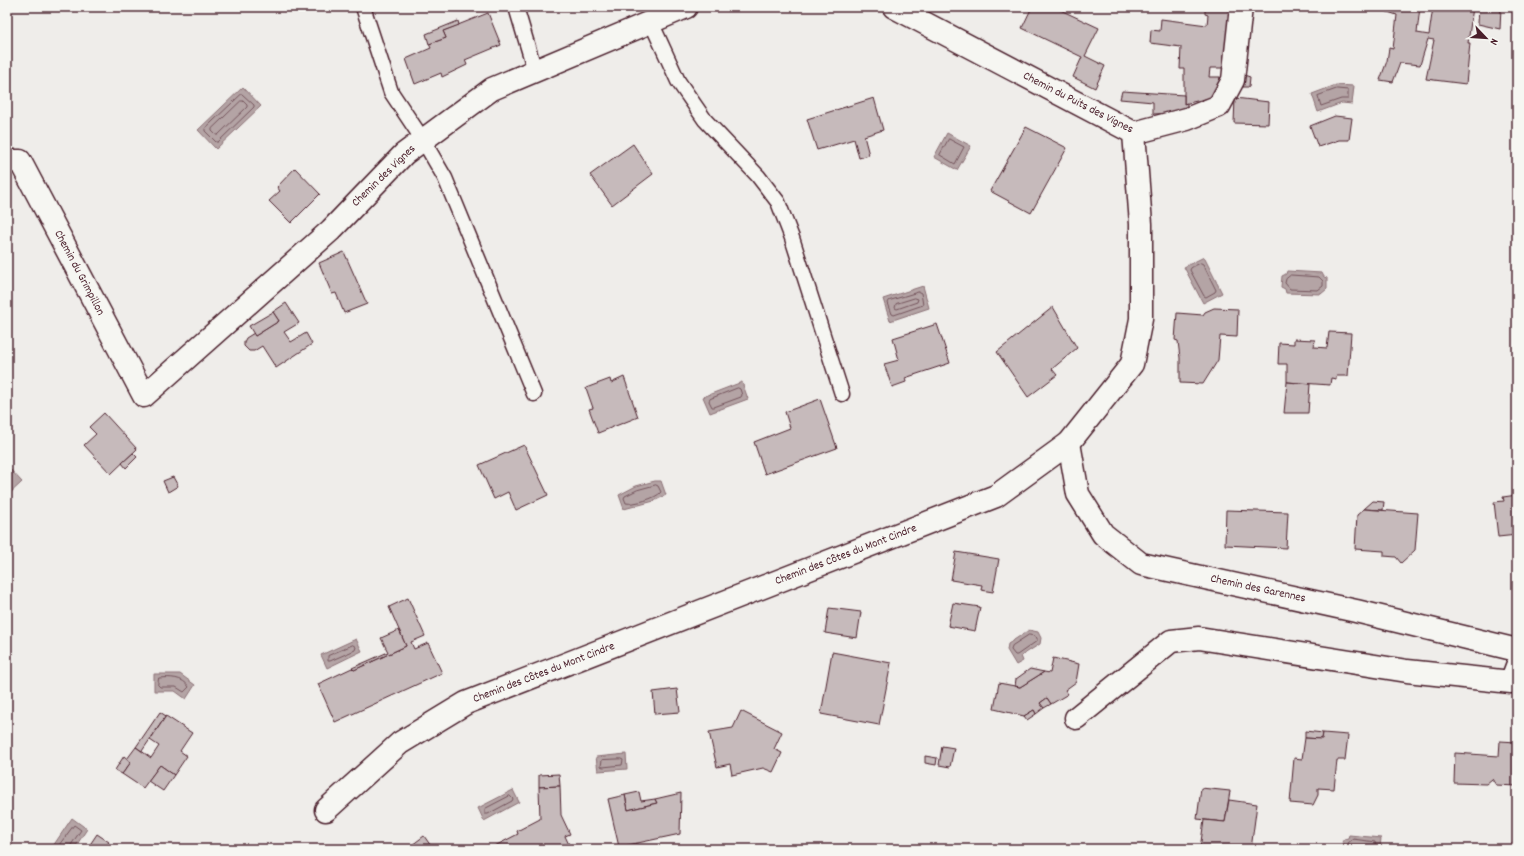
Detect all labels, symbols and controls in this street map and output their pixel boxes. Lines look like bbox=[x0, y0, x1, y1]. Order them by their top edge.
north arrow bbox=[1466, 18, 1506, 58]
text: N bbox=[1485, 36, 1502, 48]
street label: Chemin du Puits des Vignes bbox=[1020, 68, 1136, 138]
street label: Chemin des Vignes bbox=[348, 141, 420, 211]
street label: Chemin du Grimpillon bbox=[49, 227, 109, 319]
street label: Chemin des Côtes du Mont Cindre bbox=[773, 520, 919, 590]
street label: Chemin des Garennes bbox=[1209, 571, 1307, 607]
street label: Chemin des Côtes du Mont Cindre bbox=[471, 638, 617, 708]

